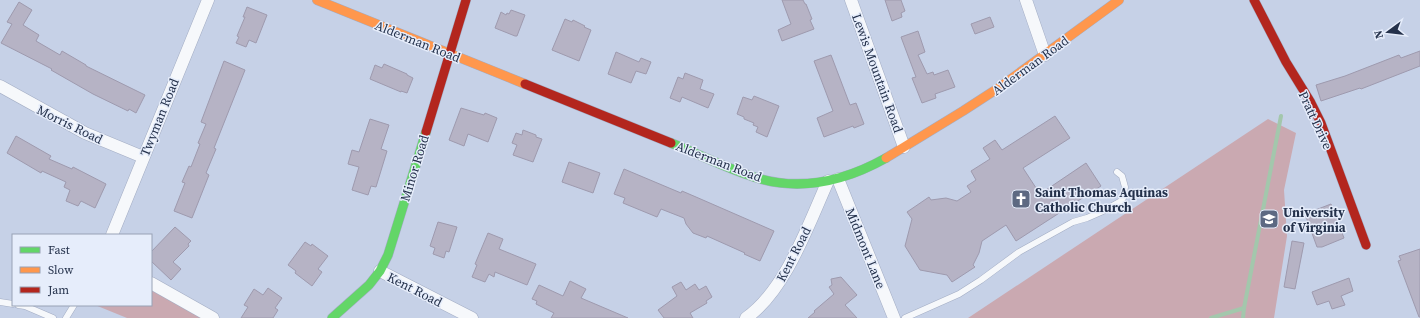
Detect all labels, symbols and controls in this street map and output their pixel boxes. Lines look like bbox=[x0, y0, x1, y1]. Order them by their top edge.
street label: Lewis Mountain Road bbox=[848, 11, 907, 136]
north arrow bbox=[1368, 12, 1408, 52]
street label: Alderman Road bbox=[373, 17, 464, 67]
text: N bbox=[1371, 29, 1387, 40]
street label: Alderman Road bbox=[989, 32, 1072, 99]
street label: Twyman Road bbox=[136, 75, 183, 159]
street label: Pratt Drive bbox=[1295, 88, 1337, 152]
street label: Morris Road bbox=[34, 101, 106, 148]
street label: Minor Road bbox=[396, 132, 433, 203]
street label: Alderman Road bbox=[673, 137, 765, 186]
place label: Saint Thomas Aquinas Catholic Church bbox=[1035, 184, 1168, 216]
church icon: Saint Thomas Aquinas Catholic Church bbox=[1010, 188, 1032, 210]
place label: University of Virginia bbox=[1283, 204, 1346, 236]
street label: Midmont Lane bbox=[842, 205, 890, 291]
school or university icon: University of Virginia bbox=[1258, 208, 1280, 230]
street label: Kent Road bbox=[772, 223, 815, 285]
legend bbox=[12, 234, 152, 306]
text: Fast bbox=[48, 242, 70, 258]
text: Slow bbox=[48, 262, 74, 278]
street label: Kent Road bbox=[384, 268, 446, 311]
text: Jam bbox=[47, 282, 69, 298]

